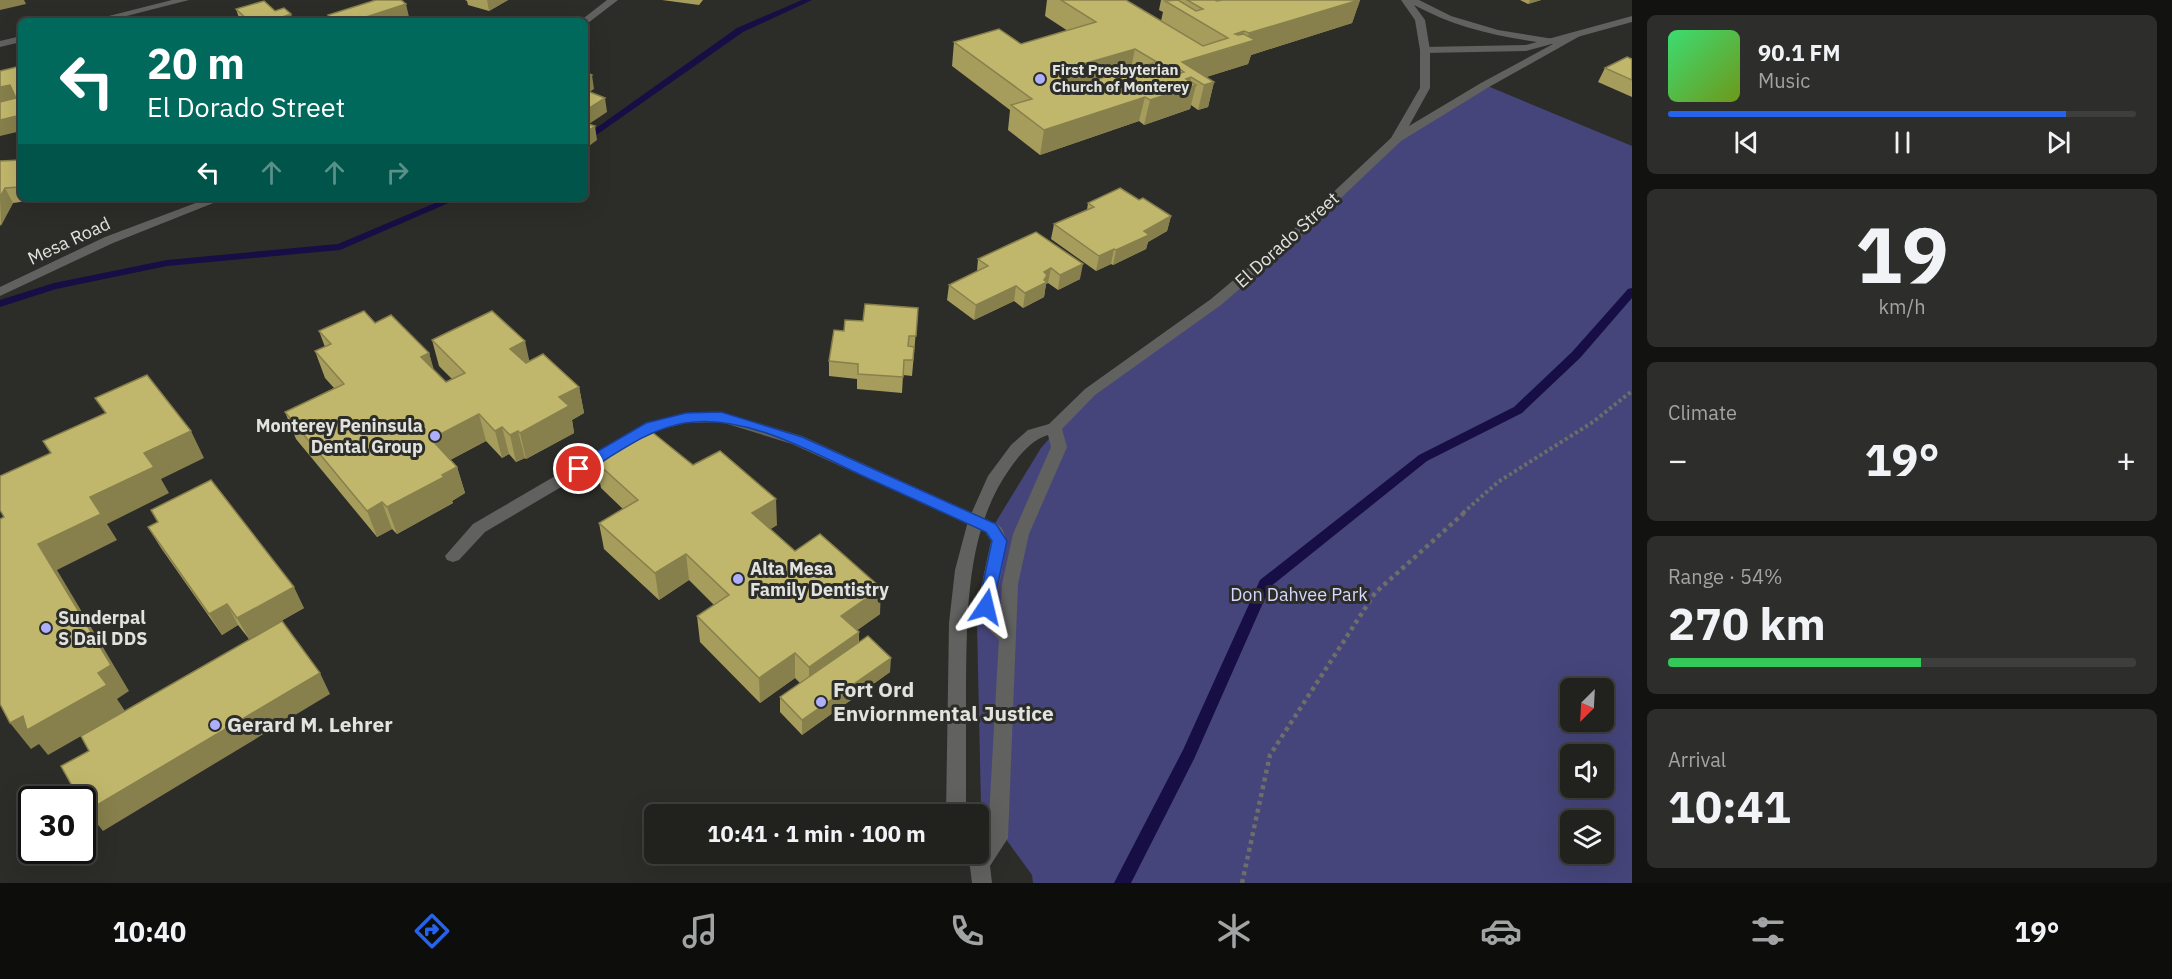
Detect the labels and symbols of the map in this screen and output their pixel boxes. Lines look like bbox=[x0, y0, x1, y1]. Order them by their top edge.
place label: First Presbyterian Church of Monterey bbox=[1052, 60, 1189, 96]
marker: First Presbyterian Church of Monterey bbox=[1033, 72, 1047, 86]
street label: El Dorado Street bbox=[1230, 187, 1343, 292]
street label: Mesa Road bbox=[24, 211, 114, 270]
place label: Monterey Peninsula Dental Group bbox=[256, 414, 423, 458]
marker: Monterey Peninsula Dental Group bbox=[428, 429, 442, 443]
pin bbox=[553, 443, 604, 494]
place label: Alta Mesa Family Dentistry bbox=[750, 557, 889, 601]
marker: Alta Mesa Family Dentistry bbox=[731, 572, 745, 586]
position arrow bbox=[954, 575, 1018, 639]
park label: Don Dahvee Park bbox=[1230, 583, 1368, 606]
place label: Sunderpal S Dail DDS bbox=[58, 606, 147, 650]
marker: Sunderpal S Dail DDS bbox=[39, 621, 53, 635]
place label: Fort Ord Enviornmental Justice bbox=[833, 675, 1054, 727]
north arrow bbox=[1560, 678, 1614, 732]
marker: Fort Ord Enviornmental Justice bbox=[814, 695, 828, 709]
place label: Gerard M. Lehrer bbox=[227, 710, 393, 738]
marker: Gerard M. Lehrer bbox=[208, 718, 222, 732]
speed limit sign: 30 bbox=[18, 786, 96, 864]

